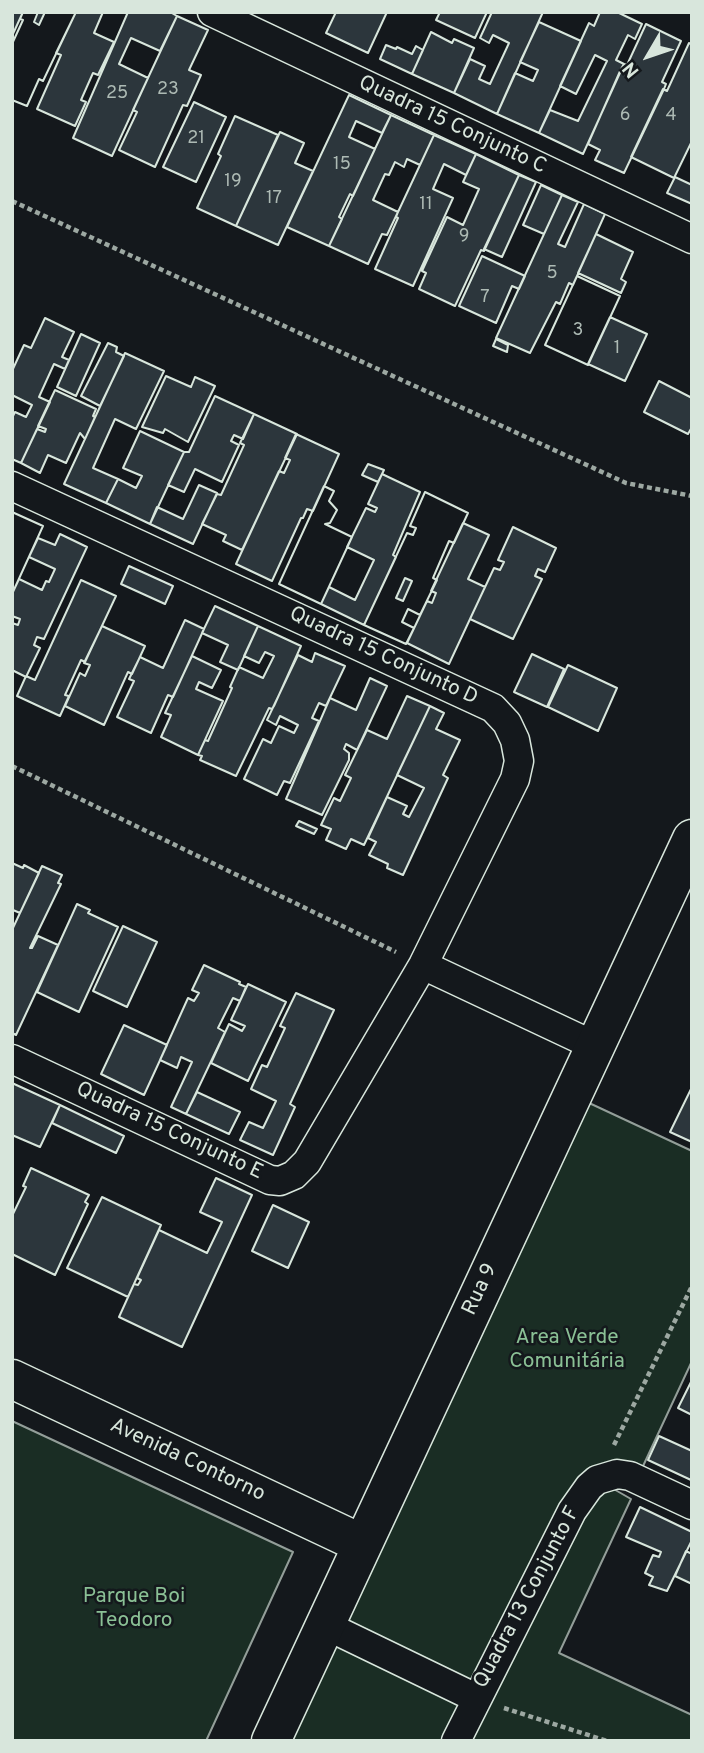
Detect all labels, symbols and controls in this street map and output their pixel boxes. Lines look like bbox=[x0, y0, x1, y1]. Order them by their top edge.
north arrow bbox=[613, 21, 683, 91]
text: N bbox=[618, 56, 645, 82]
street label: Quadra 15 Conjunto C bbox=[354, 71, 550, 181]
house number: 23 bbox=[157, 79, 179, 101]
house number: 25 bbox=[106, 83, 128, 105]
house number: 6 bbox=[620, 105, 630, 127]
house number: 4 bbox=[665, 105, 677, 127]
house number: 21 bbox=[187, 128, 205, 150]
house number: 15 bbox=[333, 154, 351, 176]
house number: 19 bbox=[224, 171, 242, 193]
house number: 17 bbox=[266, 188, 282, 210]
house number: 11 bbox=[419, 194, 433, 216]
house number: 9 bbox=[459, 226, 469, 248]
house number: 5 bbox=[546, 263, 558, 285]
house number: 7 bbox=[480, 287, 490, 309]
house number: 3 bbox=[573, 320, 583, 342]
house number: 1 bbox=[614, 338, 620, 360]
street label: Quadra 15 Conjunto D bbox=[285, 602, 481, 712]
street label: Quadra 15 Conjunto E bbox=[71, 1078, 267, 1186]
street label: Rua 9 bbox=[458, 1260, 504, 1320]
park label: Area Verde Comunitária bbox=[509, 1326, 625, 1376]
street label: Avenida Contorno bbox=[105, 1414, 269, 1508]
street label: Quadra 13 Conjunto F bbox=[469, 1503, 587, 1693]
park label: Parque Boi Teodoro bbox=[83, 1585, 185, 1635]

